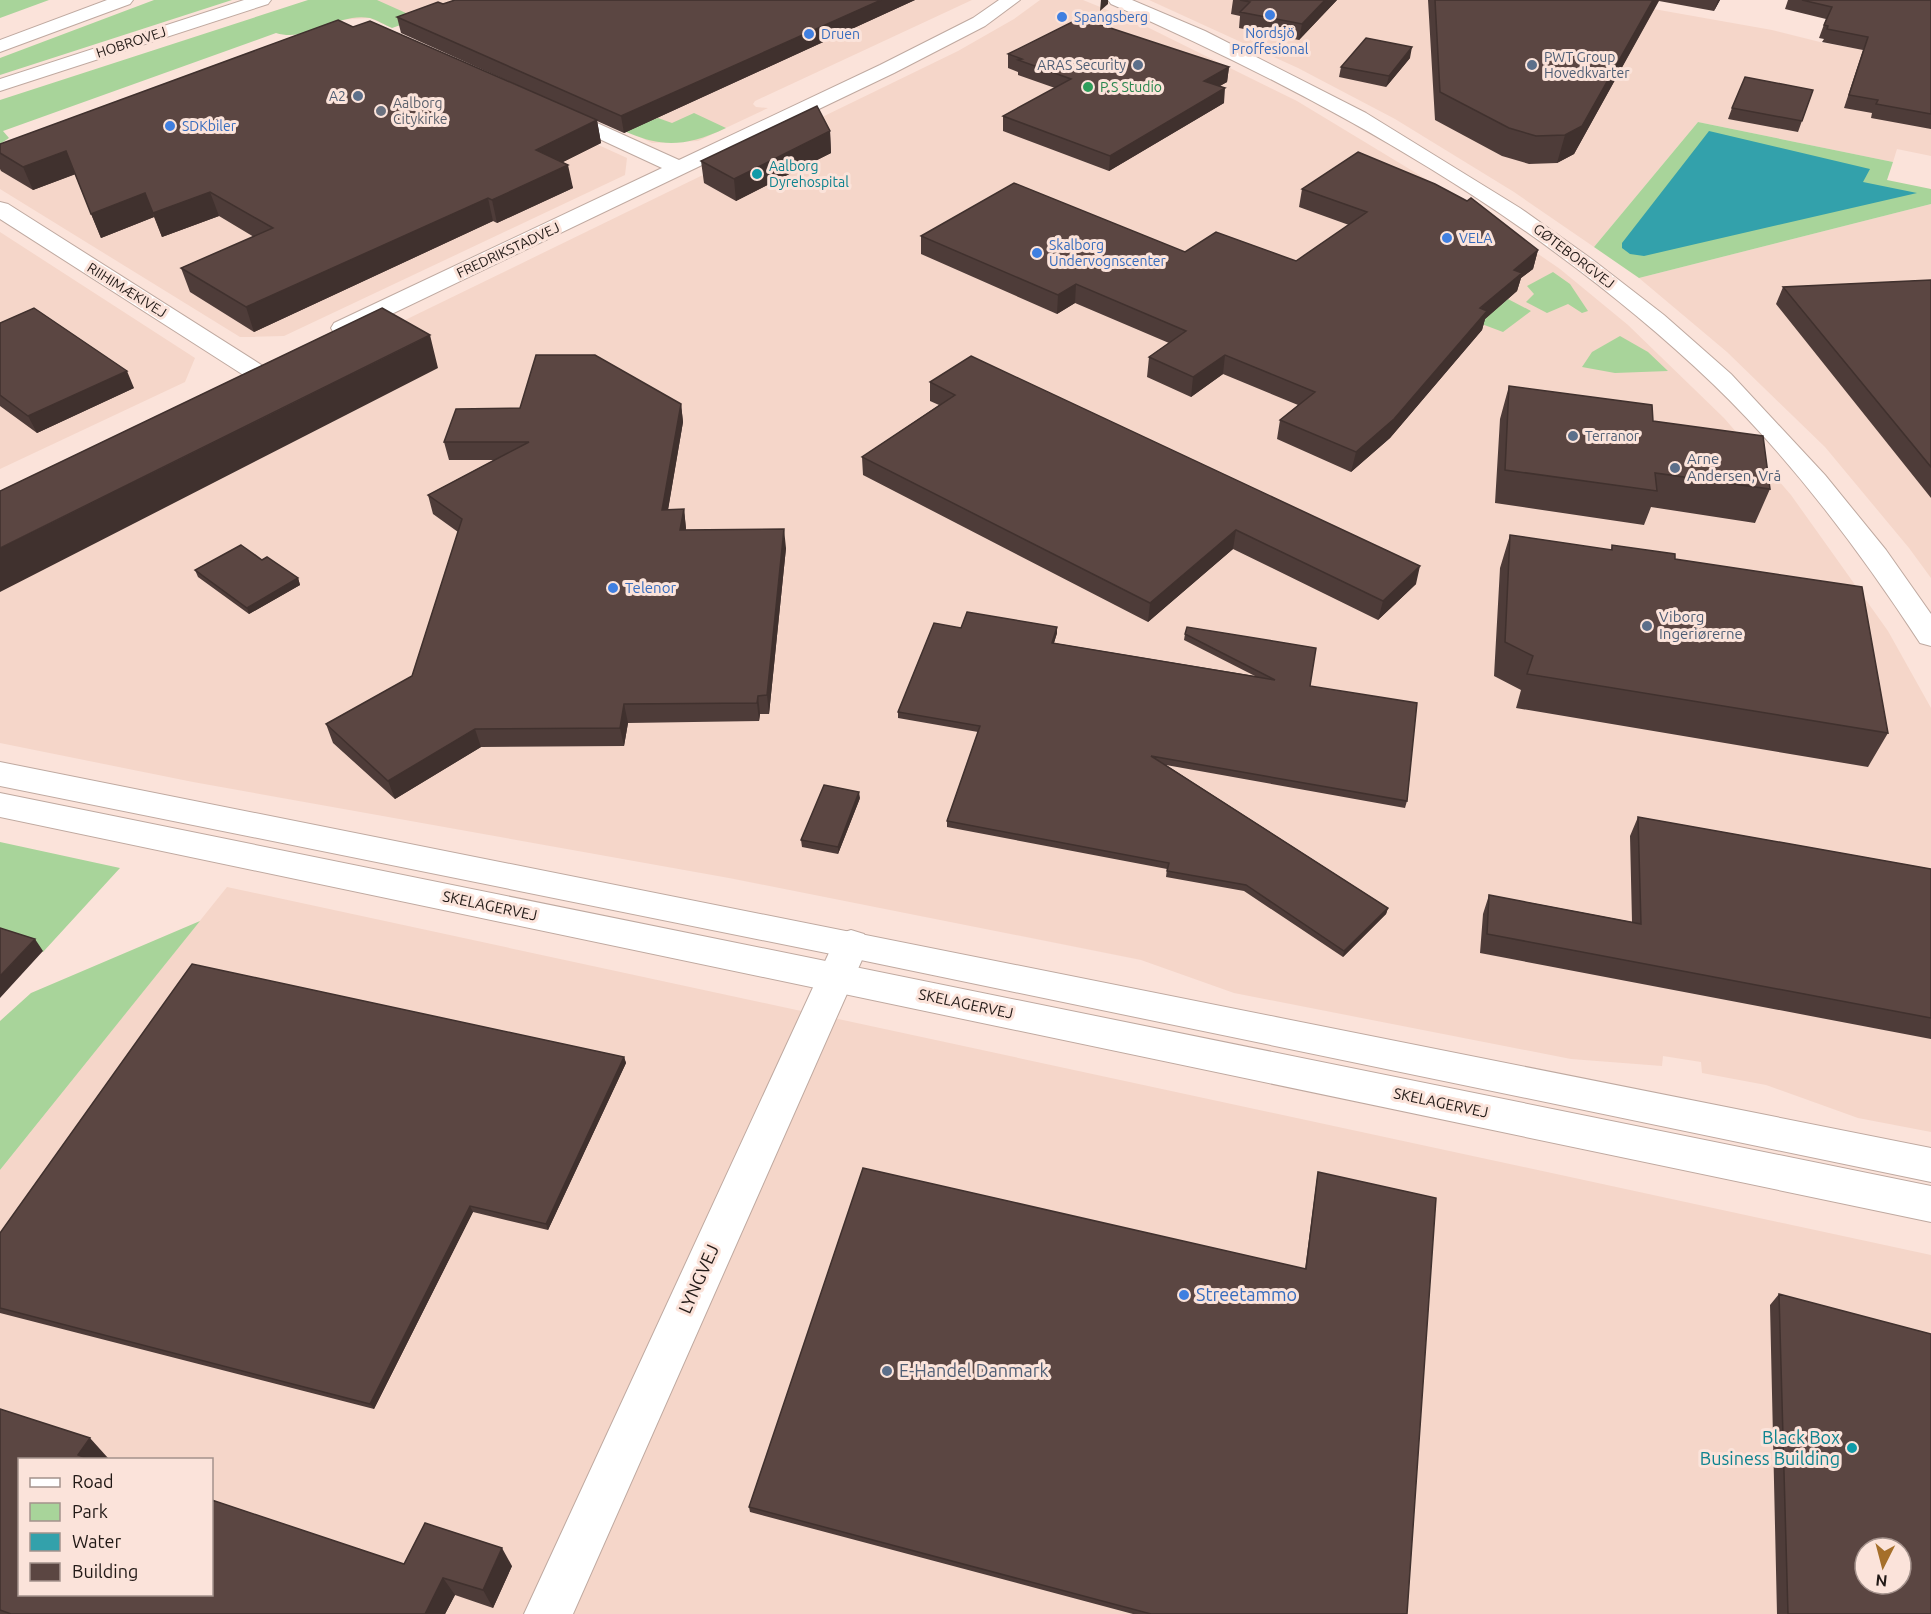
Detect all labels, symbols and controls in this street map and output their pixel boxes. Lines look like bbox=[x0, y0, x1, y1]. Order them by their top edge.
marker: Nordsjö Proffesional bbox=[1263, 8, 1277, 22]
place label: Spangsberg bbox=[1074, 9, 1148, 25]
marker: Spangsberg bbox=[1055, 10, 1069, 24]
street label: HOBROVEJ bbox=[94, 23, 168, 61]
place label: Nordsjö Proffesional bbox=[1232, 25, 1309, 57]
place label: Druen bbox=[821, 26, 860, 42]
marker: Druen bbox=[802, 27, 816, 41]
place label: PWT Group Hovedkvarter bbox=[1544, 49, 1630, 81]
place label: ARAS Security bbox=[1037, 57, 1126, 73]
marker: ARAS Security bbox=[1131, 58, 1145, 72]
marker: PWT Group Hovedkvarter bbox=[1525, 58, 1539, 72]
place label: P.S Studio bbox=[1100, 79, 1162, 95]
marker: P.S Studio bbox=[1081, 80, 1095, 94]
place label: A2 bbox=[329, 88, 346, 104]
marker: A2 bbox=[351, 89, 365, 103]
place label: Aalborg Citykirke bbox=[393, 95, 448, 127]
marker: Aalborg Citykirke bbox=[374, 104, 388, 118]
place label: SDKbiler bbox=[182, 118, 237, 134]
marker: SDKbiler bbox=[163, 119, 177, 133]
place label: Aalborg Dyrehospital bbox=[769, 158, 849, 190]
marker: Aalborg Dyrehospital bbox=[750, 167, 764, 181]
street label: FREDRIKSTADVEJ bbox=[454, 219, 562, 281]
street label: GØTEBORGVEJ bbox=[1530, 220, 1618, 292]
place label: VELA bbox=[1459, 230, 1492, 246]
marker: VELA bbox=[1440, 231, 1454, 245]
place label: Skalborg Undervognscenter bbox=[1049, 237, 1167, 269]
marker: Skalborg Undervognscenter bbox=[1030, 246, 1044, 260]
street label: RIIHIMÆKIVEJ bbox=[84, 259, 170, 321]
place label: Terranor bbox=[1585, 428, 1640, 444]
marker: Terranor bbox=[1566, 429, 1580, 443]
place label: Arne Andersen, Vrå bbox=[1687, 450, 1781, 484]
marker: Arne Andersen, Vrå bbox=[1668, 461, 1682, 475]
place label: Telenor bbox=[625, 579, 676, 596]
marker: Telenor bbox=[606, 581, 620, 595]
place label: Viborg Ingeriørerne bbox=[1659, 608, 1743, 642]
marker: Viborg Ingeriørerne bbox=[1640, 619, 1654, 633]
street label: SKELAGERVEJ bbox=[441, 887, 539, 924]
street label: SKELAGERVEJ bbox=[917, 985, 1015, 1022]
street label: SKELAGERVEJ bbox=[1392, 1084, 1490, 1121]
street label: LYNGVEJ bbox=[674, 1241, 722, 1316]
place label: Streetammo bbox=[1196, 1284, 1297, 1304]
marker: Streetammo bbox=[1177, 1288, 1191, 1302]
place label: E-Handel Danmark bbox=[899, 1360, 1049, 1380]
marker: E-Handel Danmark bbox=[880, 1364, 894, 1378]
place label: Black Box Business Building bbox=[1700, 1427, 1840, 1468]
marker: Black Box Business Building bbox=[1845, 1441, 1859, 1455]
legend bbox=[18, 1458, 213, 1596]
text: Road bbox=[72, 1471, 114, 1491]
text: Park bbox=[72, 1501, 108, 1521]
text: Water bbox=[72, 1531, 122, 1551]
north arrow bbox=[1853, 1536, 1913, 1596]
text: Building bbox=[72, 1561, 138, 1581]
text: N bbox=[1875, 1571, 1888, 1590]

